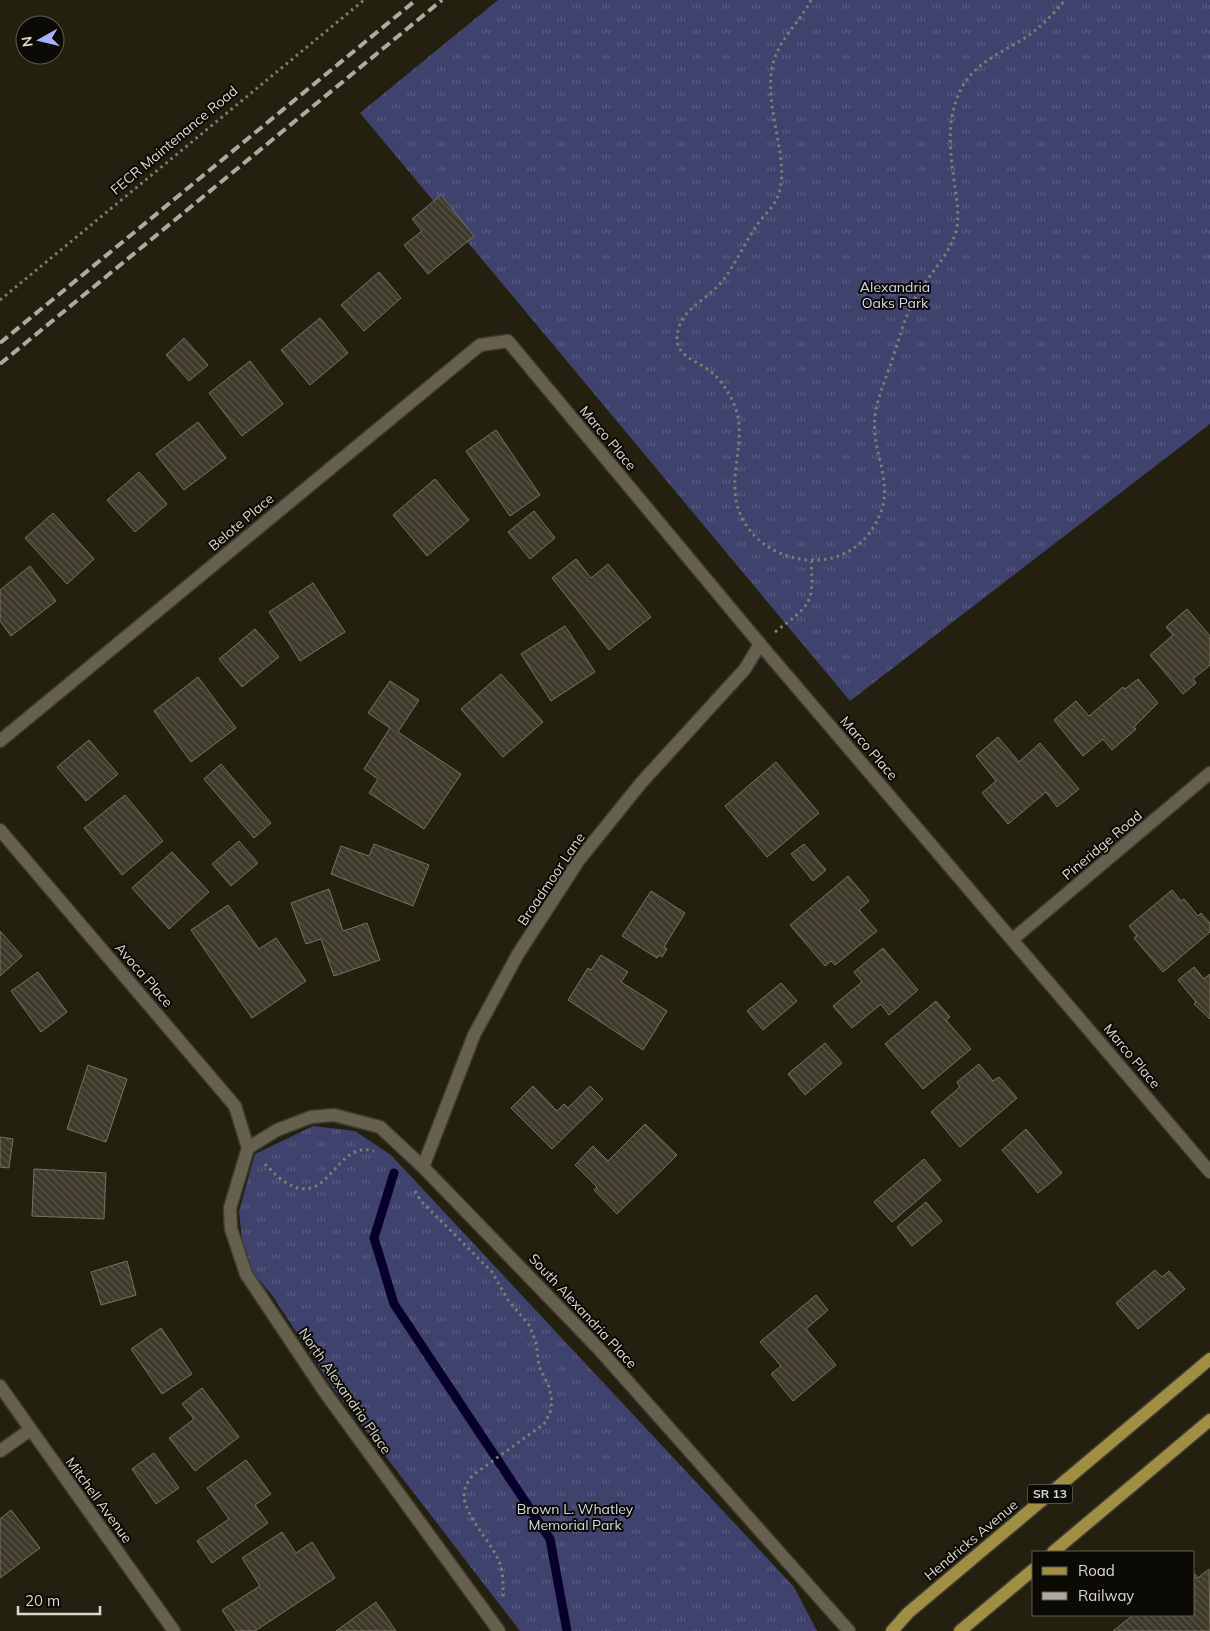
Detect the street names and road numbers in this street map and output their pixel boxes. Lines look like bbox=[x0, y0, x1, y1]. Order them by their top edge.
street label: FECR Maintenance Road bbox=[107, 82, 241, 198]
street label: Marco Place bbox=[576, 402, 640, 474]
street label: Belote Place bbox=[205, 489, 277, 555]
street label: Marco Place bbox=[836, 712, 902, 784]
street label: Pineridge Road bbox=[1058, 806, 1146, 884]
street label: Broadmoor Lane bbox=[513, 829, 589, 929]
street label: Avoca Place bbox=[111, 939, 177, 1011]
street label: Marco Place bbox=[1100, 1020, 1164, 1092]
street label: South Alexandria Place bbox=[525, 1250, 641, 1372]
street label: North Alexandria Place bbox=[295, 1324, 395, 1458]
street label: Mitchell Avenue bbox=[62, 1453, 136, 1547]
road number: SR 13 bbox=[1028, 1485, 1072, 1504]
street label: Hendricks Avenue bbox=[921, 1496, 1021, 1584]

